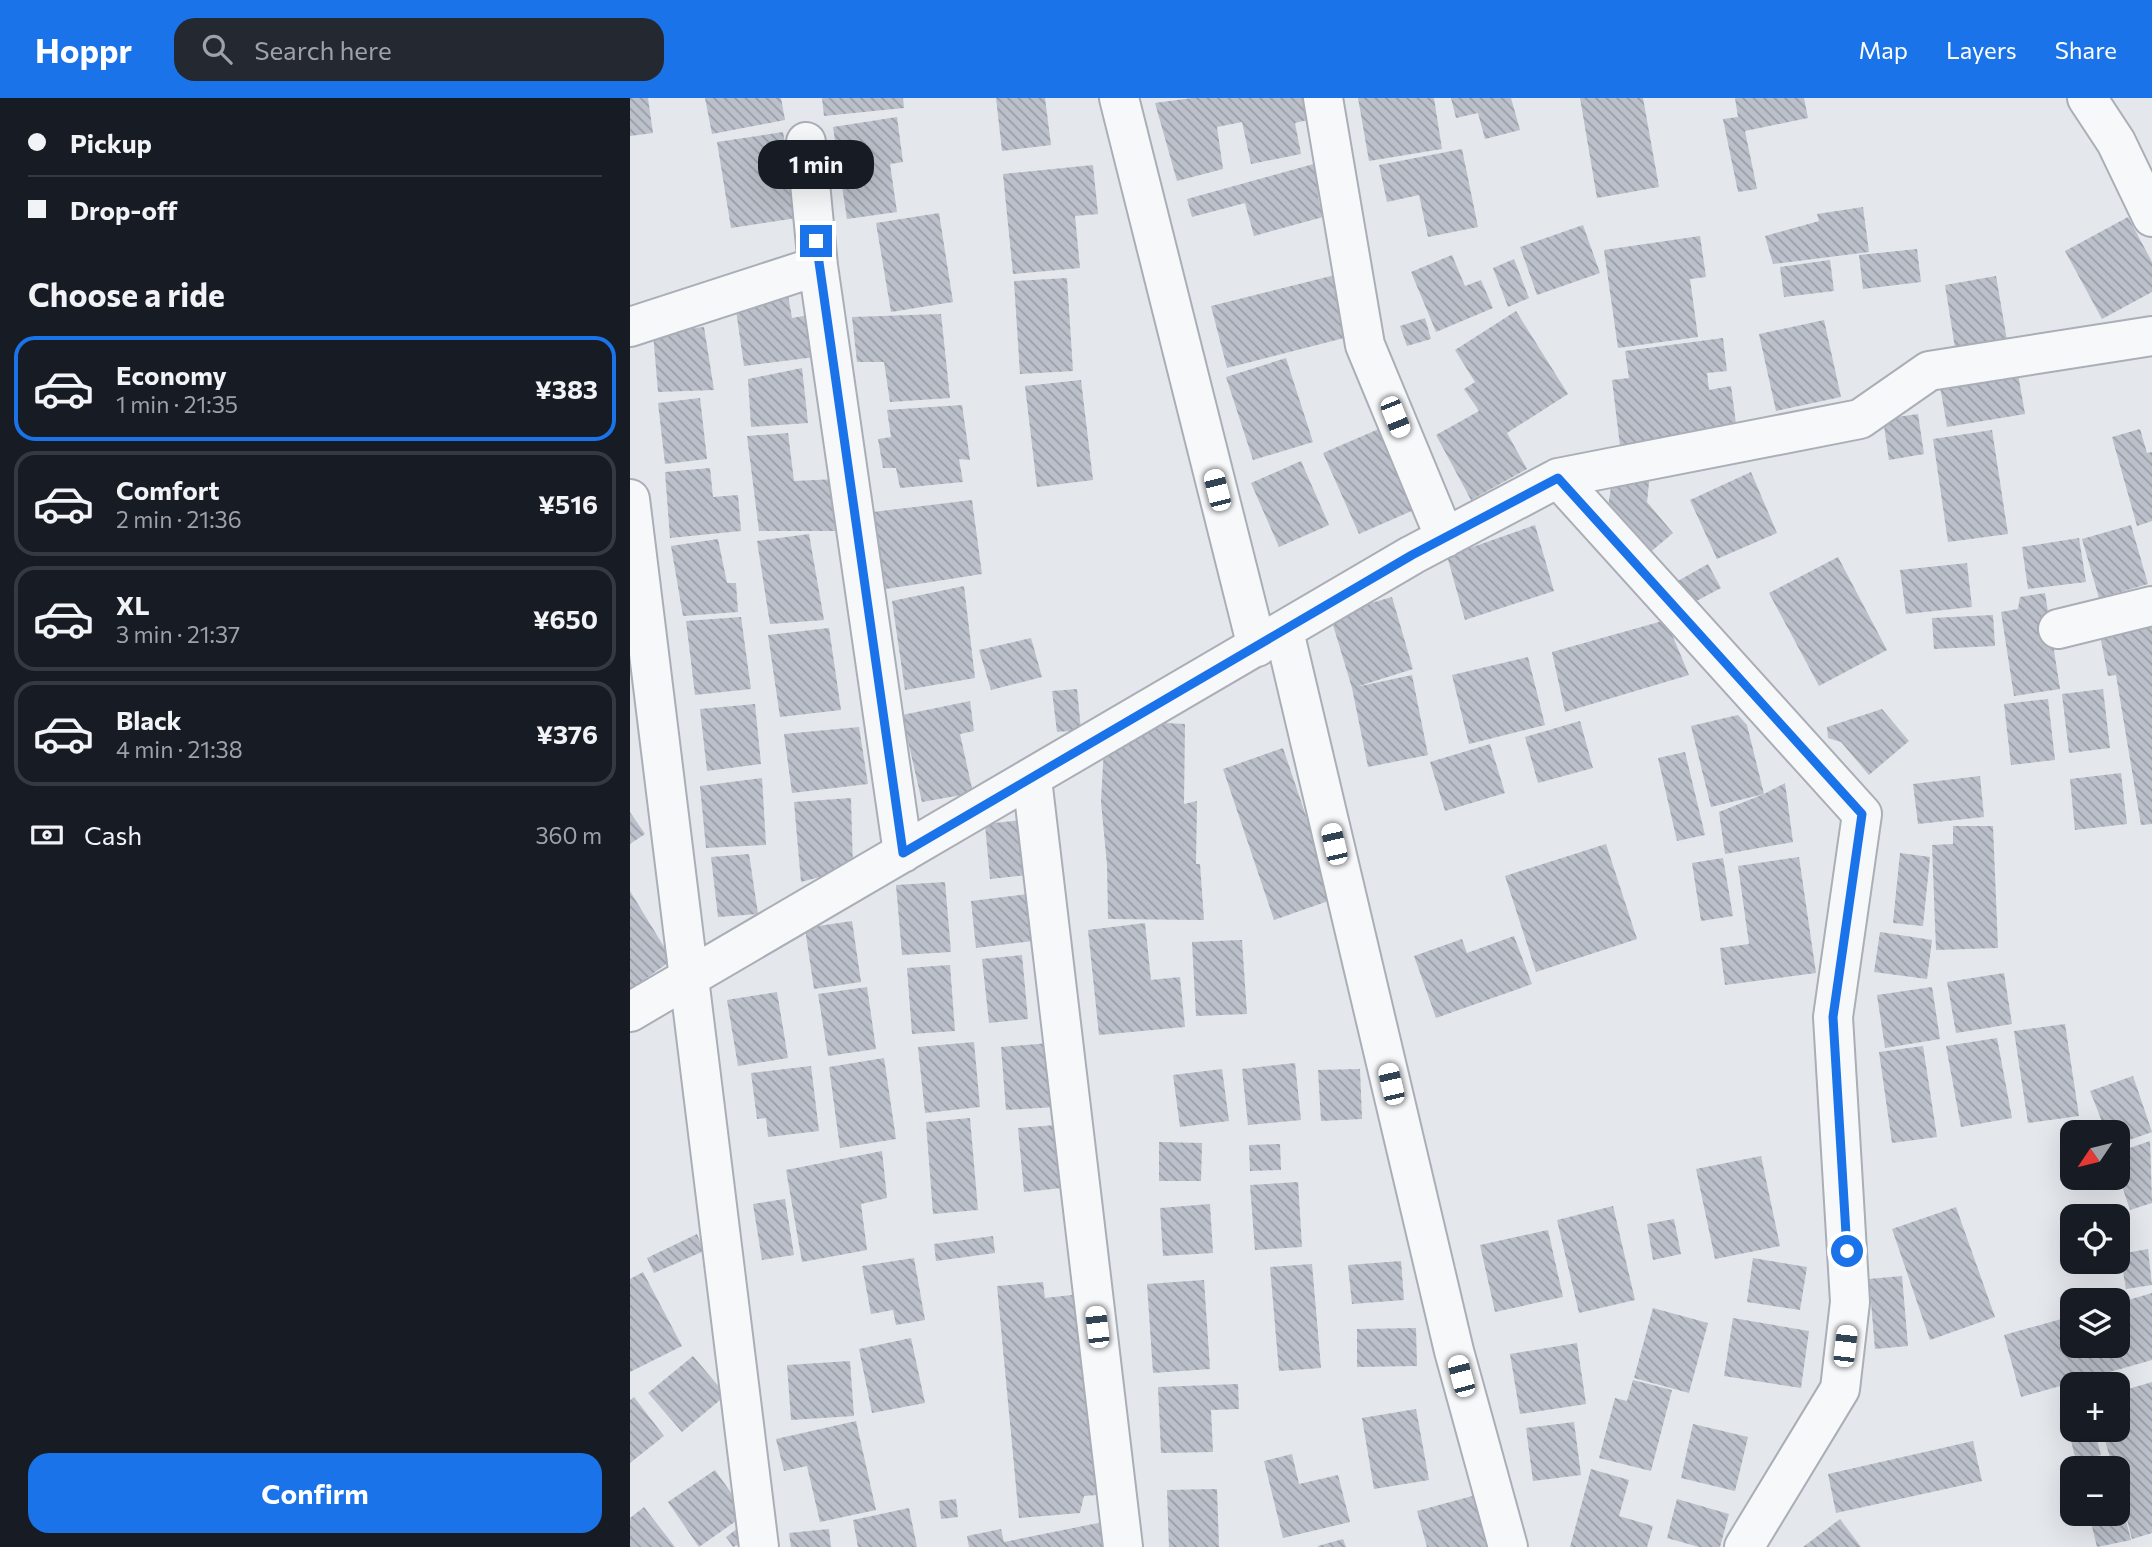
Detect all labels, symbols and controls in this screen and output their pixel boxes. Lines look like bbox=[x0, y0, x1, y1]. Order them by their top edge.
search box bbox=[174, 18, 664, 81]
text: Hoppr bbox=[35, 29, 132, 70]
icon: search bbox=[198, 30, 236, 68]
text: Search here bbox=[254, 34, 392, 65]
text: Map bbox=[1859, 35, 1908, 64]
text: Layers bbox=[1946, 35, 2017, 64]
text: Share bbox=[2055, 35, 2117, 64]
text: Pickup bbox=[70, 127, 152, 158]
callout: 1 min bbox=[758, 139, 874, 188]
text: 1 min bbox=[789, 150, 843, 178]
text: Drop-off bbox=[70, 194, 177, 225]
route end bbox=[800, 225, 832, 257]
text: Choose a ride bbox=[28, 274, 225, 314]
icon: car bbox=[32, 357, 95, 420]
text: Economy bbox=[116, 359, 227, 390]
text: ¥383 bbox=[535, 373, 598, 404]
text: 1 min · 21:35 bbox=[116, 390, 238, 418]
car bbox=[1378, 394, 1413, 440]
car bbox=[1202, 467, 1233, 513]
icon: car bbox=[32, 472, 95, 535]
text: Comfort bbox=[116, 474, 219, 505]
text: ¥516 bbox=[538, 488, 598, 519]
text: 2 min · 21:36 bbox=[116, 505, 242, 533]
icon: car bbox=[32, 587, 95, 650]
text: XL bbox=[116, 589, 150, 620]
text: ¥650 bbox=[533, 603, 598, 634]
text: 3 min · 21:37 bbox=[116, 620, 240, 648]
icon: car bbox=[32, 702, 95, 765]
text: Black bbox=[116, 704, 182, 735]
text: ¥376 bbox=[536, 718, 598, 749]
text: 4 min · 21:38 bbox=[116, 735, 243, 763]
icon: cash bbox=[28, 816, 66, 854]
text: Cash bbox=[84, 819, 142, 850]
text: 360 m bbox=[535, 821, 602, 849]
car bbox=[1320, 821, 1349, 867]
car bbox=[1377, 1061, 1406, 1107]
north arrow bbox=[2060, 1120, 2130, 1190]
map controls bbox=[2060, 1120, 2130, 1526]
button: locate bbox=[2060, 1204, 2130, 1274]
route start bbox=[1831, 1235, 1863, 1267]
button: layers bbox=[2060, 1288, 2130, 1358]
car bbox=[1085, 1305, 1110, 1349]
car bbox=[1833, 1324, 1858, 1368]
car bbox=[1446, 1353, 1477, 1399]
button: + bbox=[2060, 1372, 2130, 1442]
button: Confirm bbox=[28, 1453, 602, 1533]
button: − bbox=[2060, 1456, 2130, 1526]

